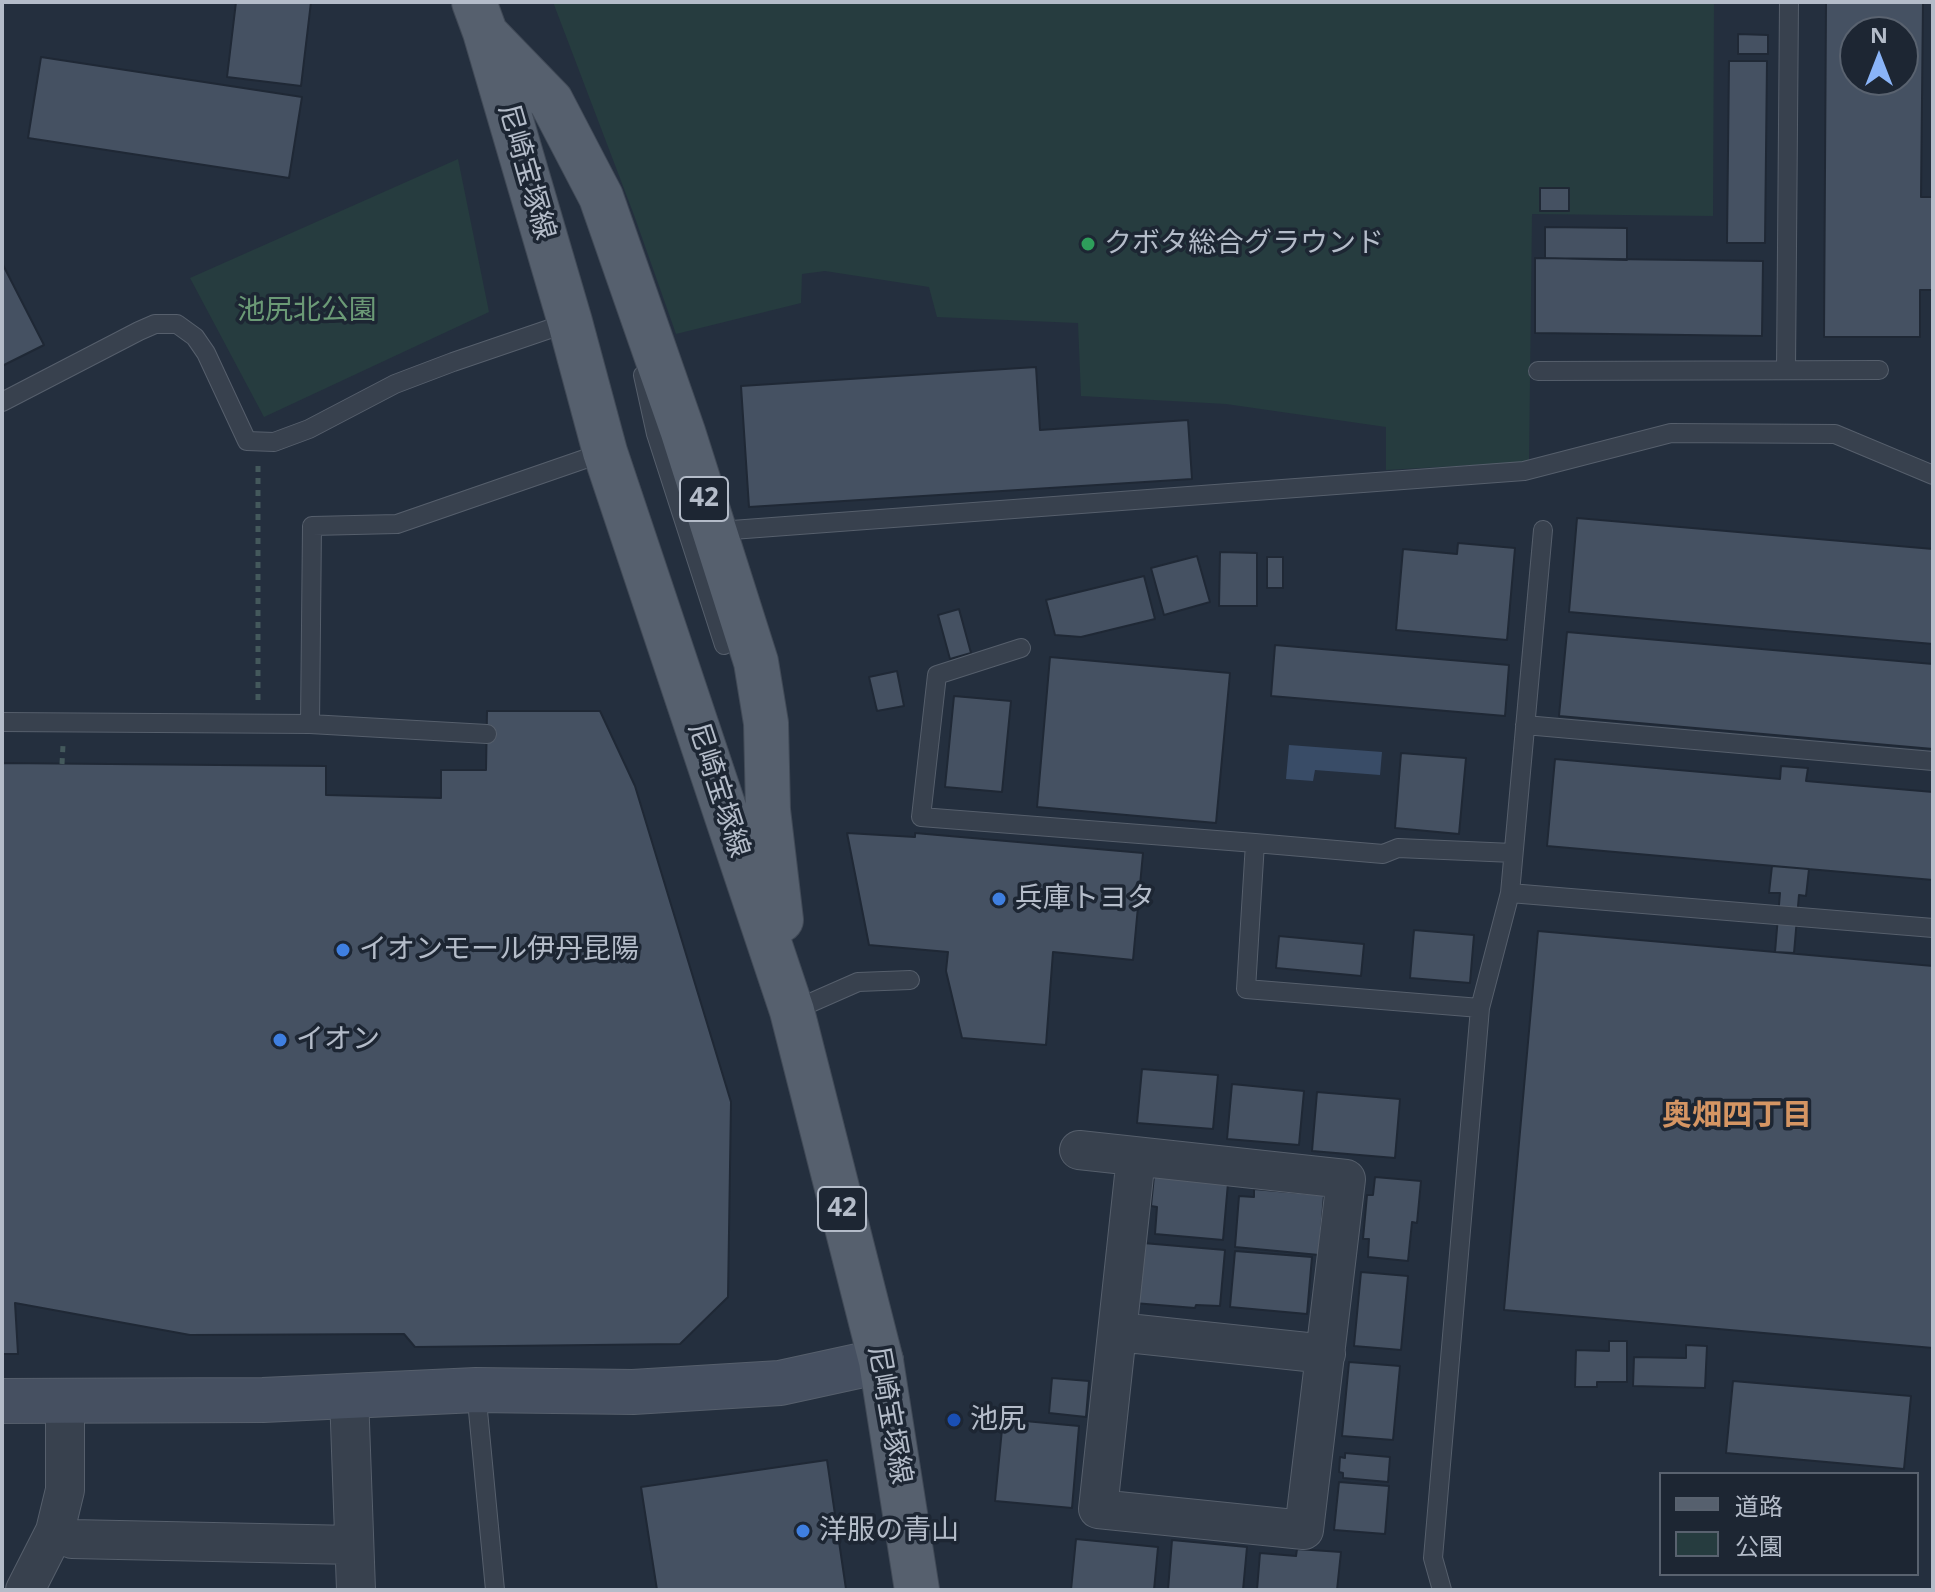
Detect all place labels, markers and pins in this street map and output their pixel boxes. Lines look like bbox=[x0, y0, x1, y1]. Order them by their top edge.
place label: クボタ総合グラウンド bbox=[1104, 227, 1384, 261]
marker: クボタ総合グラウンド bbox=[1079, 235, 1097, 253]
place label: 兵庫トヨタ bbox=[1015, 882, 1155, 916]
marker: 兵庫トヨタ bbox=[990, 890, 1008, 908]
place label: イオンモール伊丹昆陽 bbox=[359, 933, 639, 967]
marker: イオンモール伊丹昆陽 bbox=[334, 941, 352, 959]
place label: イオン bbox=[296, 1023, 380, 1057]
marker: イオン bbox=[271, 1031, 289, 1049]
place label: 池尻 bbox=[970, 1403, 1026, 1437]
marker: 池尻 bbox=[945, 1411, 963, 1429]
place label: 洋服の青山 bbox=[819, 1514, 959, 1548]
marker: 洋服の青山 bbox=[794, 1522, 812, 1540]

